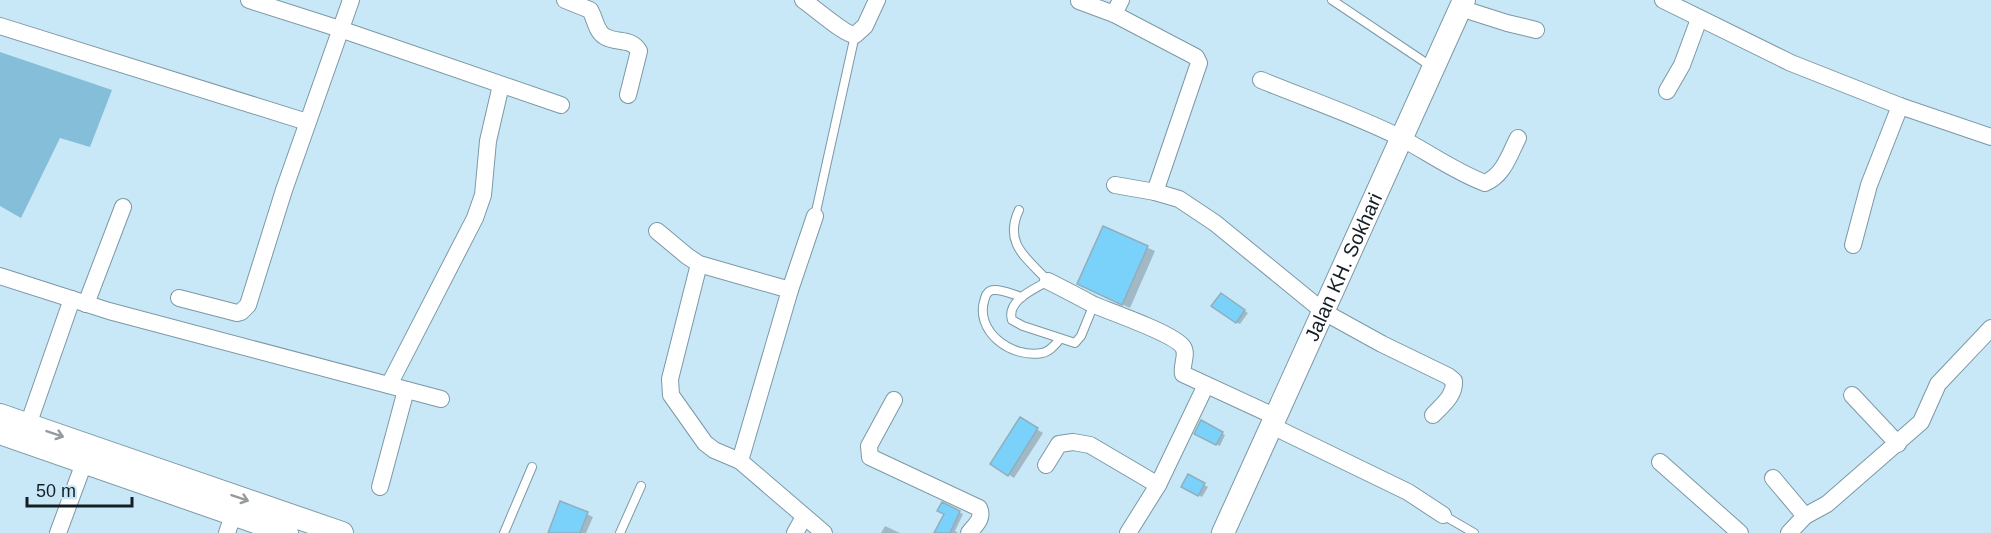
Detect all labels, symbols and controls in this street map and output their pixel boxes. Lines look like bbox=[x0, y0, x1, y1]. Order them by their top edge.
street label: Jalan KH. Sokhari bbox=[1300, 189, 1386, 344]
one-way arrow bbox=[45, 430, 64, 441]
scale bar bbox=[27, 470, 132, 508]
text: 50 m bbox=[36, 481, 76, 501]
one-way arrow bbox=[230, 493, 249, 504]

